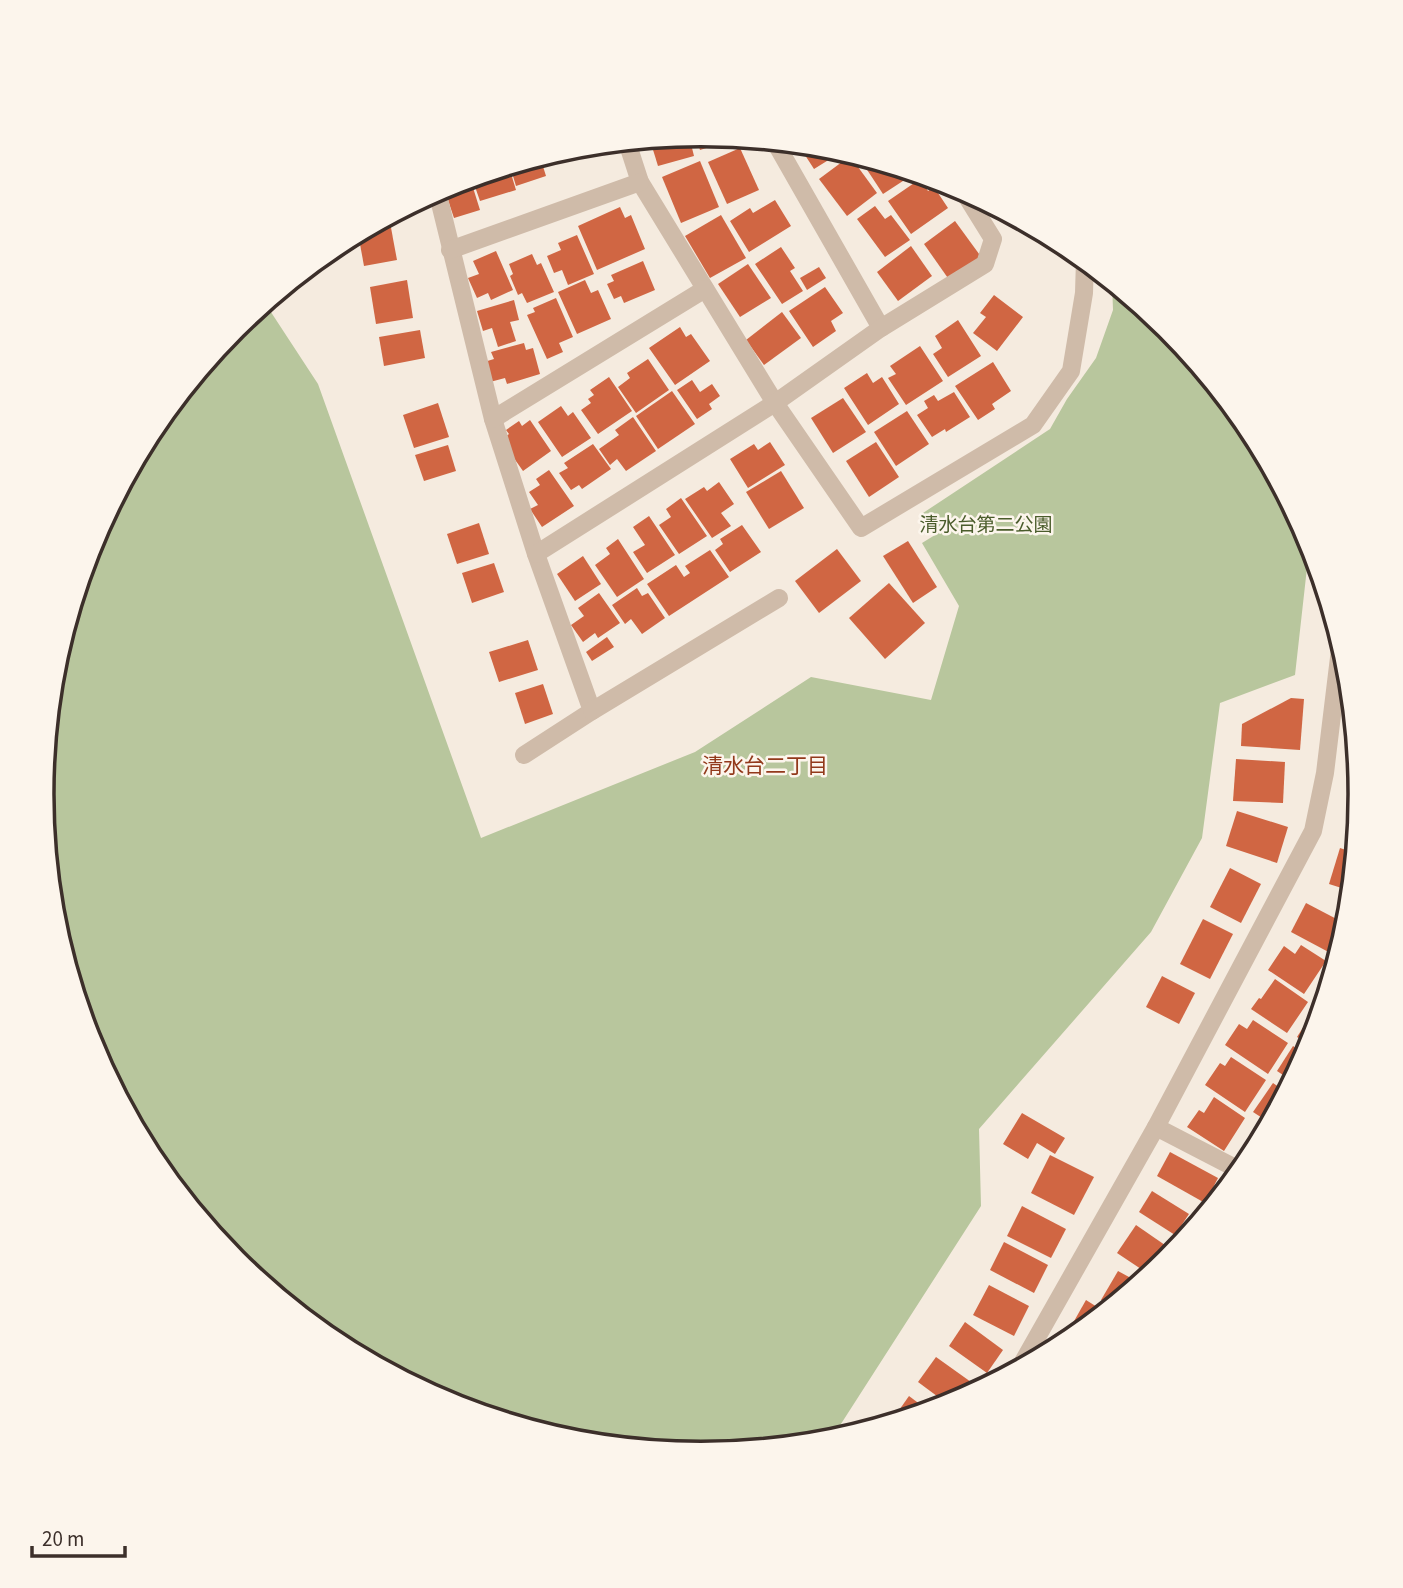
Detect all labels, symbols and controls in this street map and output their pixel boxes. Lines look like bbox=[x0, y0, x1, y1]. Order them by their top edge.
park label: 清水台第二公園 bbox=[919, 512, 1053, 539]
district label: 清水台二丁目 bbox=[702, 751, 828, 781]
scale bar bbox=[32, 1514, 124, 1558]
text: 20 m bbox=[42, 1524, 84, 1554]

